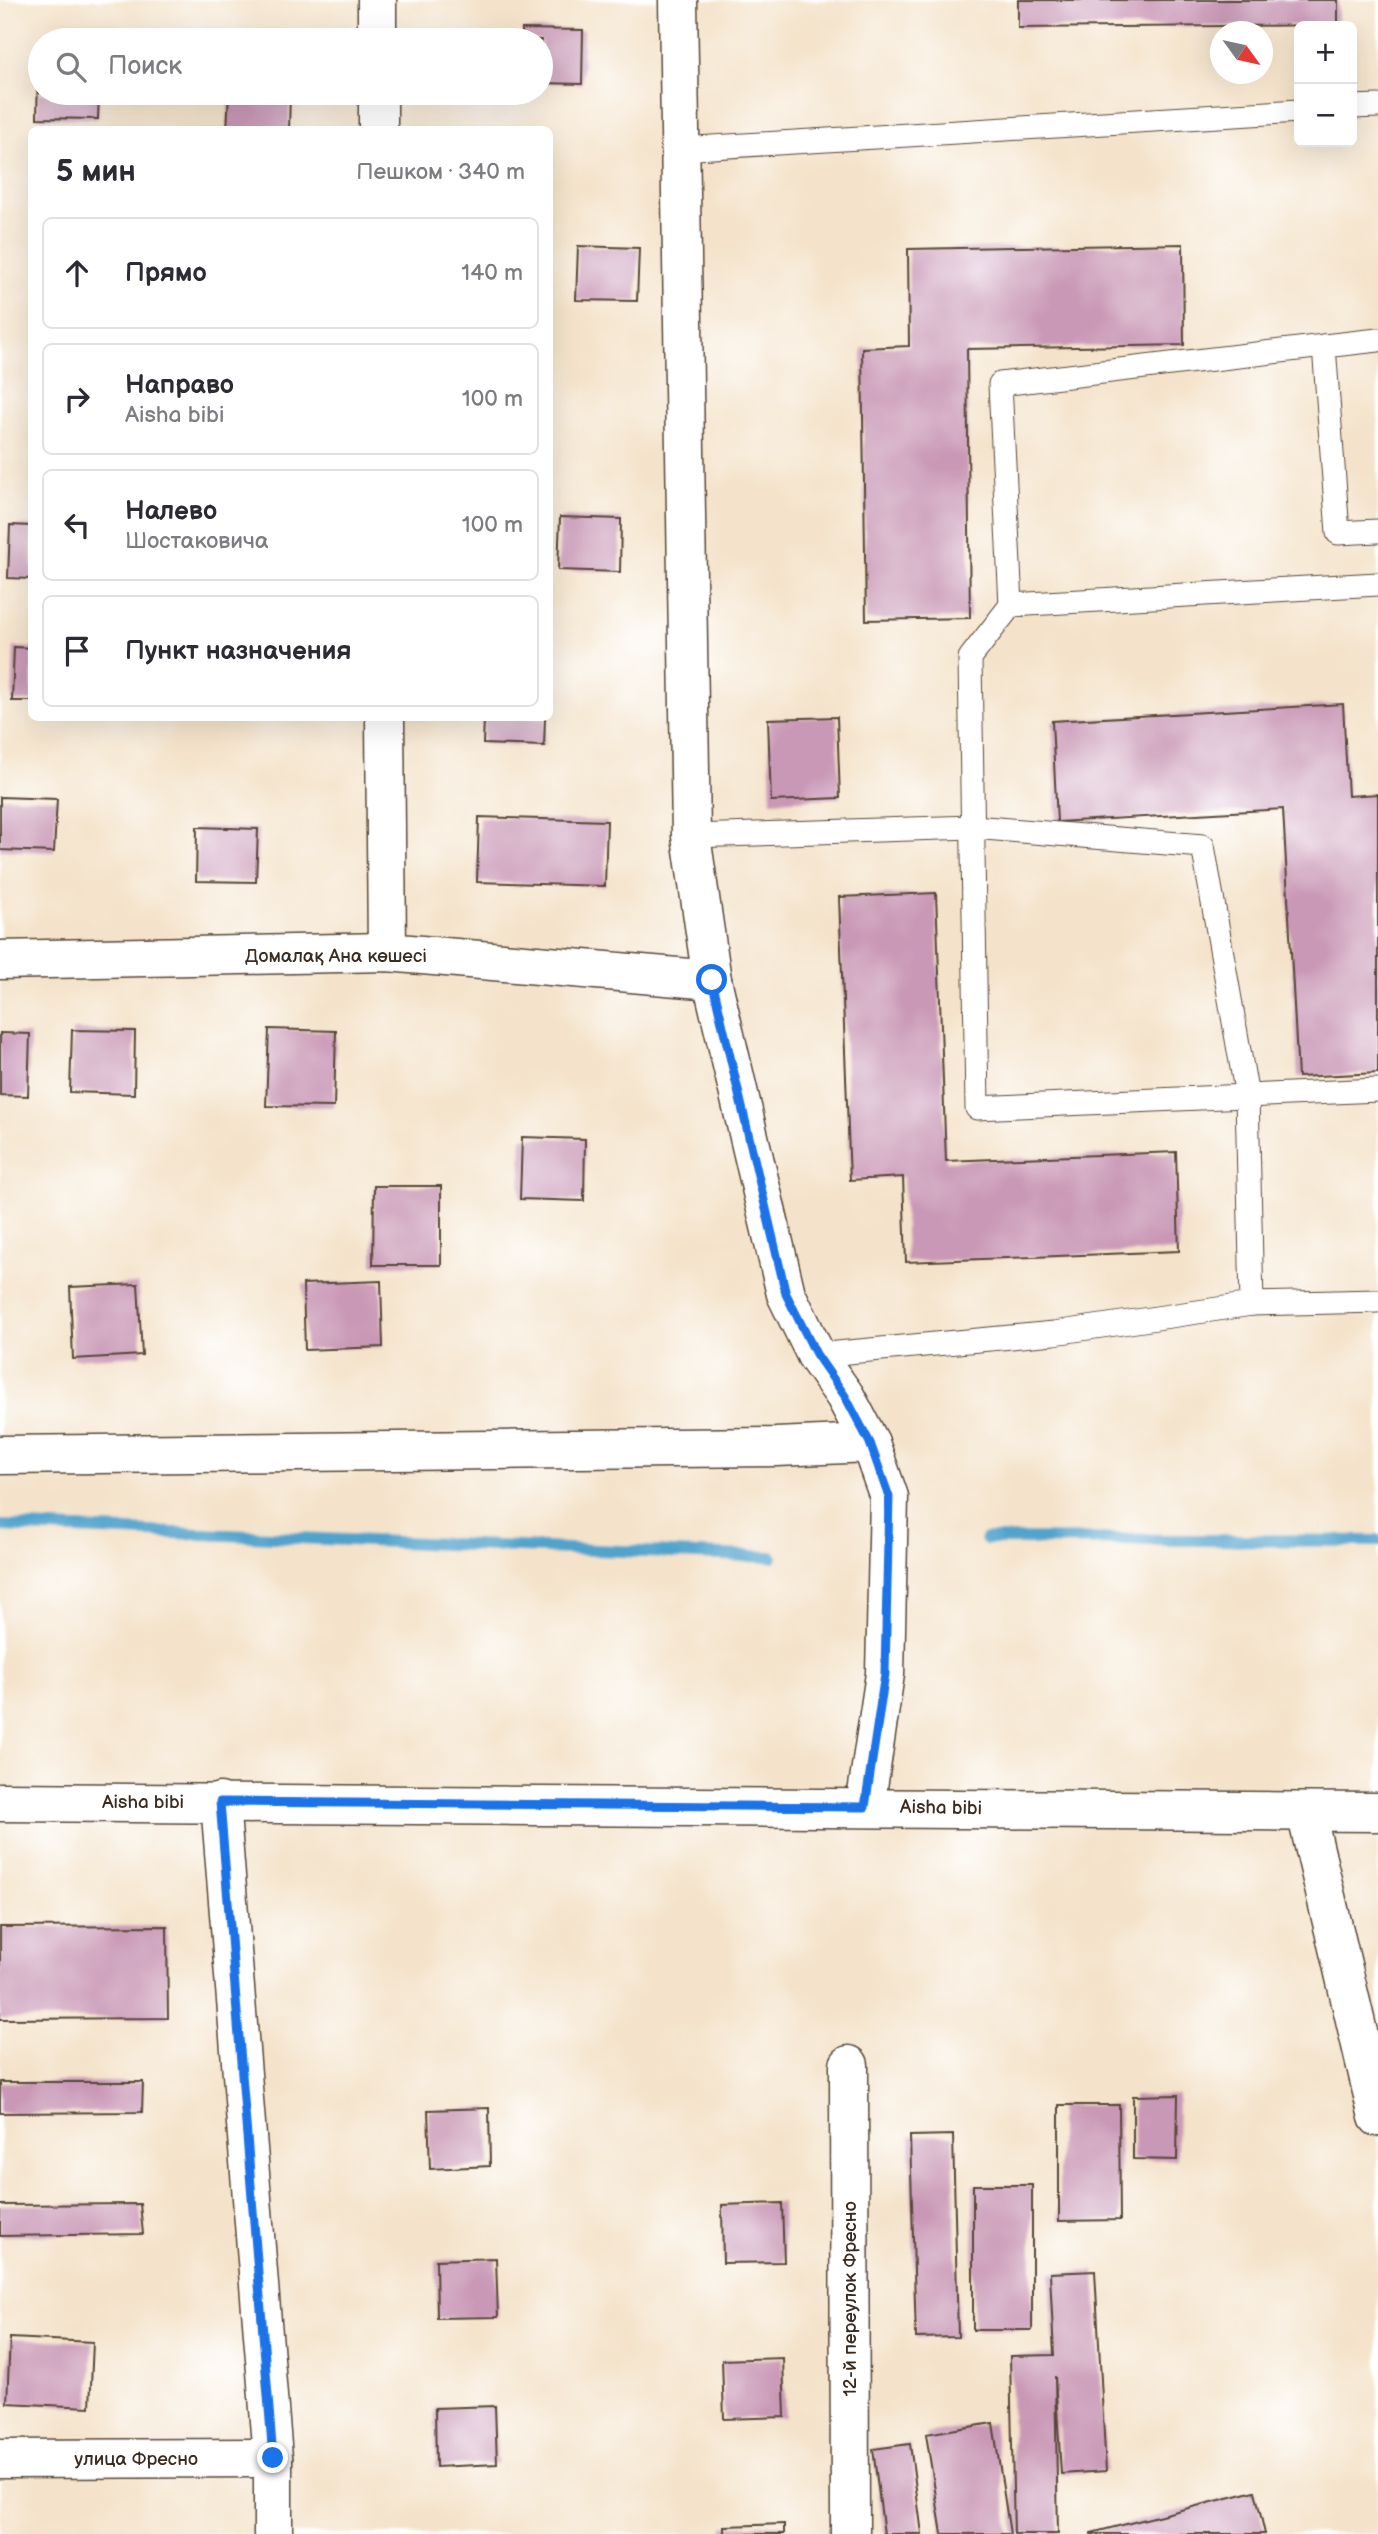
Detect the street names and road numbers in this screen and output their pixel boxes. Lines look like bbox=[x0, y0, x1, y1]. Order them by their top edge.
street label: Домалақ Ана көшесі bbox=[245, 945, 427, 968]
street label: Aisha bibi bbox=[102, 1791, 184, 1814]
street label: Aisha bibi bbox=[900, 1796, 982, 1820]
street label: 12-й переулок Фресно bbox=[839, 2201, 862, 2397]
street label: улица Фресно bbox=[74, 2448, 198, 2471]

